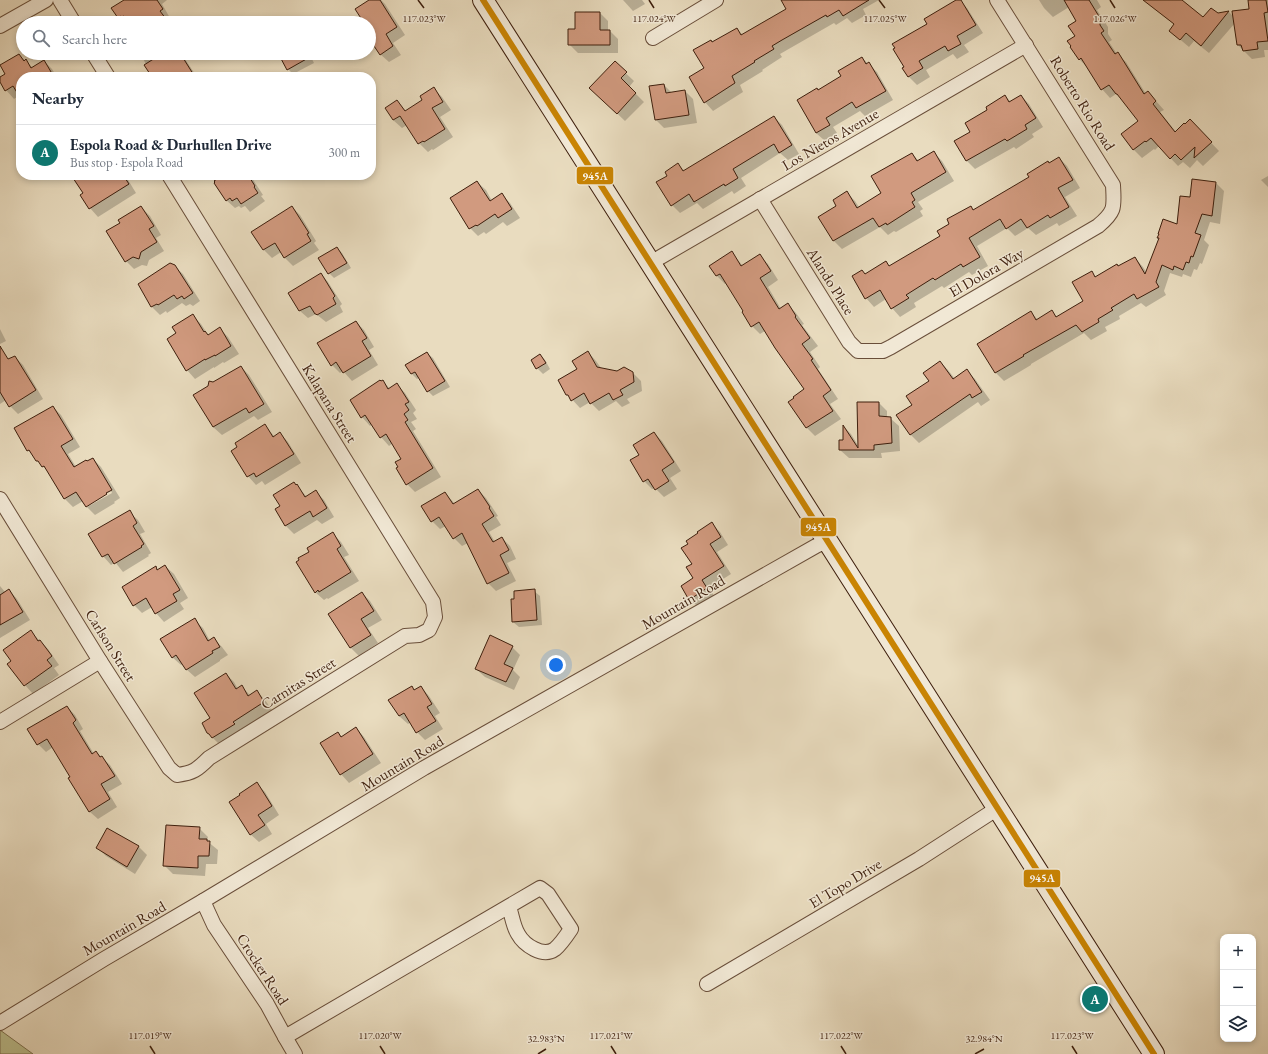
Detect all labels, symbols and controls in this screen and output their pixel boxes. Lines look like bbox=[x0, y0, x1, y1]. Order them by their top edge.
text: 117.023°W bbox=[402, 12, 446, 25]
text: 117.024°W bbox=[632, 12, 676, 25]
text: 117.025°W bbox=[863, 12, 907, 25]
text: 117.026°W bbox=[1093, 12, 1137, 25]
search box bbox=[16, 16, 376, 60]
icon: search bbox=[30, 27, 52, 49]
text: Search here bbox=[62, 29, 127, 48]
street label: Roberto Rio Road bbox=[1046, 52, 1120, 154]
text: Nearby bbox=[32, 87, 84, 109]
street label: Los Nietos Avenue bbox=[778, 104, 882, 174]
text: Espola Road & Durhullen Drive bbox=[70, 135, 271, 154]
text: A bbox=[40, 144, 50, 161]
text: 300 m bbox=[329, 144, 360, 161]
text: Bus stop · Espola Road bbox=[70, 154, 183, 171]
line badge: 945A bbox=[576, 166, 614, 185]
text: 945A bbox=[582, 169, 608, 183]
street label: Alando Place bbox=[802, 243, 859, 318]
street label: El Dolora Way bbox=[945, 243, 1027, 301]
street label: Kalapana Street bbox=[298, 360, 362, 446]
line badge: 945A bbox=[800, 517, 837, 537]
text: 945A bbox=[805, 520, 831, 534]
street label: Mountain Road bbox=[638, 570, 728, 634]
street label: Carlson Street bbox=[81, 605, 141, 685]
street label: Carnitas Street bbox=[257, 652, 339, 714]
your location bbox=[546, 655, 566, 675]
street label: Mountain Road bbox=[357, 731, 447, 795]
street label: El Topo Drive bbox=[805, 854, 885, 912]
line badge: 945A bbox=[1023, 869, 1061, 888]
text: 945A bbox=[1029, 871, 1055, 885]
street label: Mountain Road bbox=[79, 896, 169, 960]
street label: Crocker Road bbox=[233, 930, 293, 1009]
map controls bbox=[1220, 934, 1256, 1042]
button: + bbox=[1220, 934, 1256, 970]
button: − bbox=[1220, 970, 1256, 1006]
pin: A bbox=[1082, 984, 1108, 1014]
button: layers bbox=[1220, 1006, 1256, 1042]
text: 117.019°W bbox=[128, 1029, 172, 1042]
text: 117.020°W bbox=[358, 1029, 402, 1042]
text: 117.021°W bbox=[589, 1029, 633, 1042]
text: 117.022°W bbox=[819, 1029, 863, 1042]
text: 117.023°W bbox=[1050, 1029, 1094, 1042]
text: 32.983°N bbox=[527, 1032, 565, 1045]
text: 32.984°N bbox=[965, 1032, 1003, 1045]

